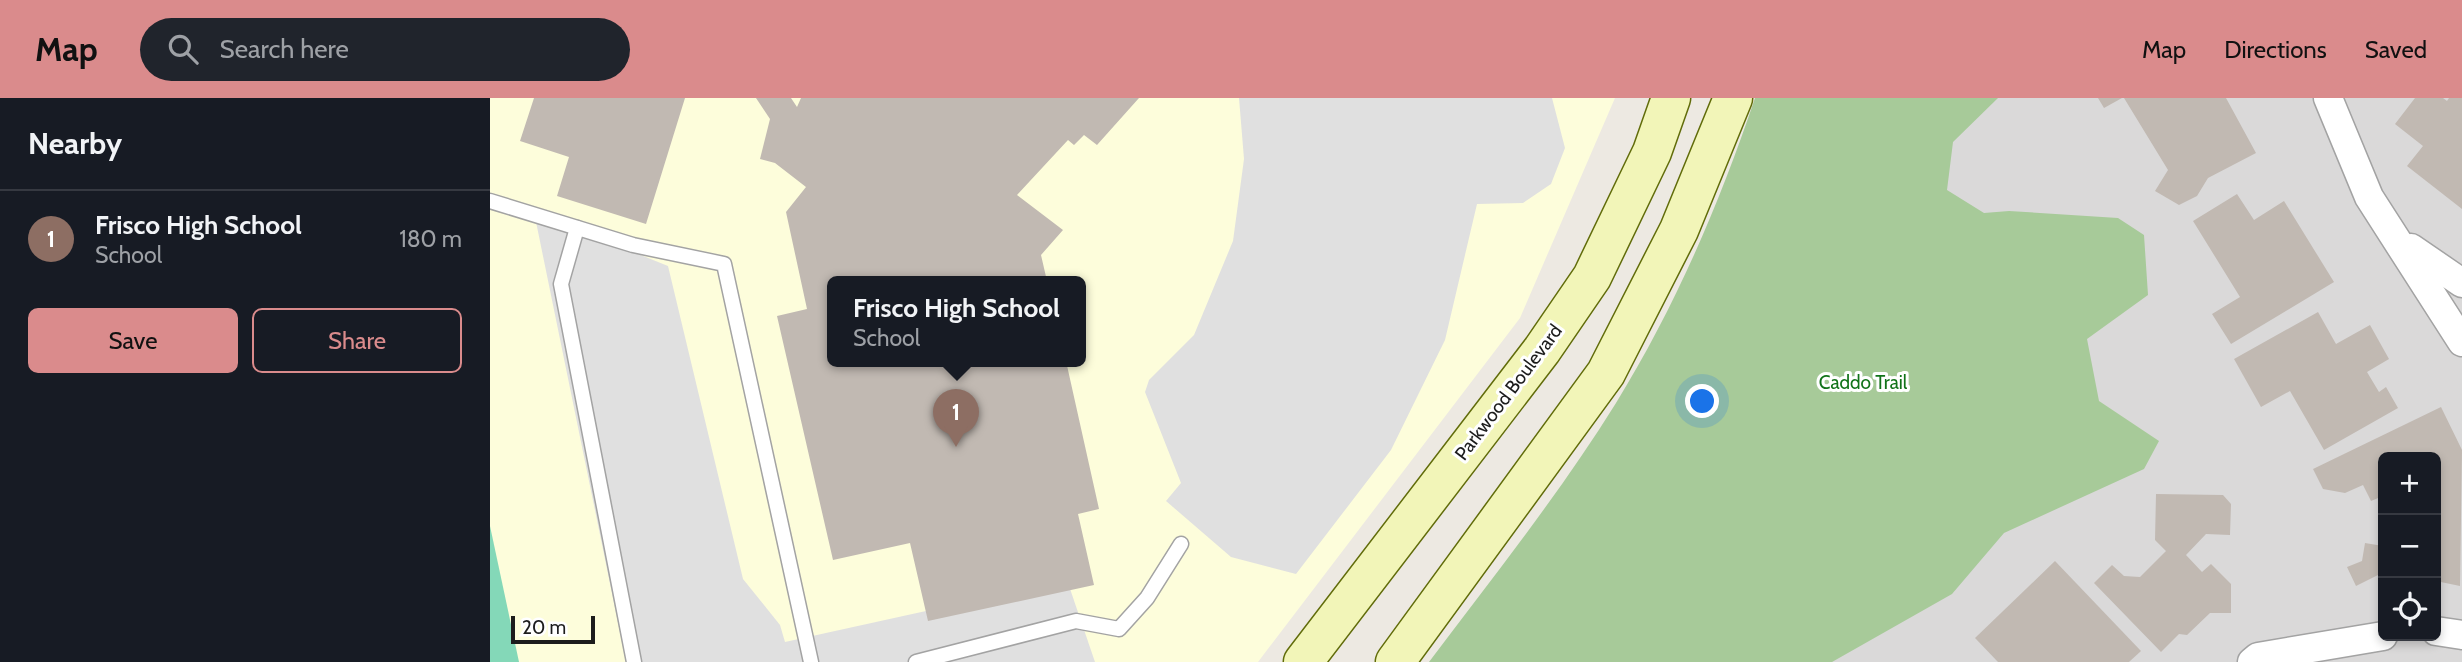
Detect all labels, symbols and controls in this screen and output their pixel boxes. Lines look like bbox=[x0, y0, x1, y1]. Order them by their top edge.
search box bbox=[140, 18, 630, 81]
text: Map bbox=[35, 29, 98, 69]
icon: search bbox=[164, 30, 202, 68]
text: Search here bbox=[220, 33, 349, 65]
text: Map bbox=[2142, 35, 2186, 64]
text: Directions bbox=[2224, 35, 2327, 64]
text: Saved bbox=[2365, 35, 2427, 64]
text: Nearby bbox=[28, 125, 122, 162]
text: Frisco High School bbox=[95, 209, 302, 241]
text: 1 bbox=[47, 225, 55, 253]
text: 180 m bbox=[399, 225, 462, 253]
text: School bbox=[95, 241, 162, 269]
popup bbox=[827, 276, 1086, 367]
text: Frisco High School bbox=[853, 292, 1060, 324]
button: Save bbox=[28, 308, 238, 373]
button: Share bbox=[252, 308, 462, 373]
street label: Parkwood Boulevard bbox=[1450, 320, 1567, 465]
text: School bbox=[853, 324, 920, 352]
park label: Caddo Trail bbox=[1819, 371, 1908, 394]
your location bbox=[1685, 384, 1719, 418]
pin: 1 bbox=[933, 389, 979, 447]
map controls bbox=[2378, 452, 2441, 641]
button: + bbox=[2378, 452, 2441, 515]
button: − bbox=[2378, 515, 2441, 578]
button: locate bbox=[2378, 578, 2441, 641]
scale bar bbox=[511, 613, 595, 645]
text: 20 m bbox=[522, 616, 566, 639]

